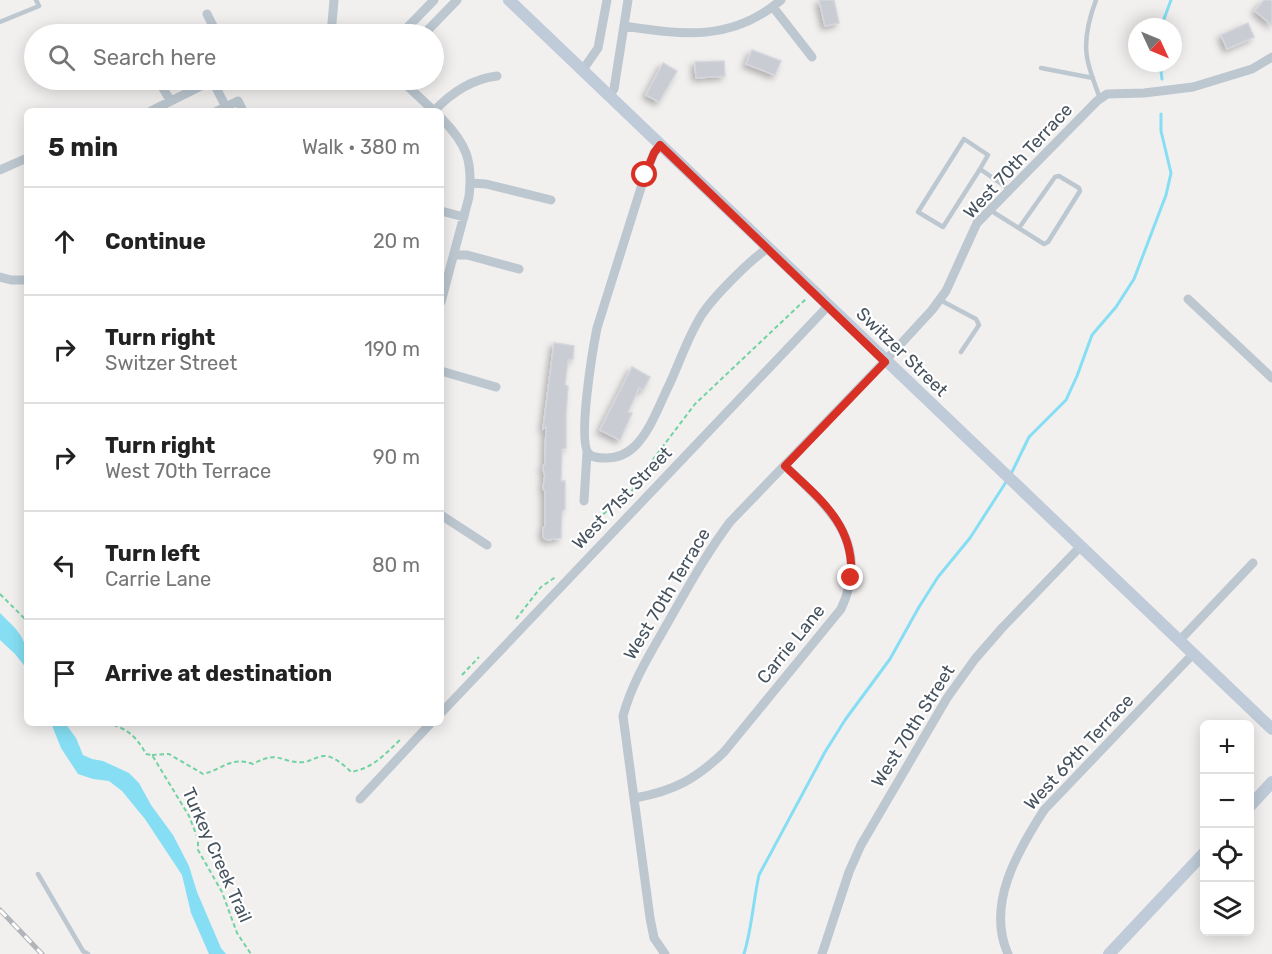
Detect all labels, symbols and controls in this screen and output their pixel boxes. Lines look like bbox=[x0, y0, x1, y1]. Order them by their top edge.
north arrow bbox=[1128, 18, 1182, 72]
search box bbox=[24, 24, 444, 90]
icon: search bbox=[45, 41, 78, 74]
text: Search here bbox=[93, 44, 216, 71]
street label: West 70th Terrace bbox=[959, 99, 1077, 223]
text: 5 min bbox=[48, 132, 118, 163]
text: Walk · 380 m bbox=[302, 135, 420, 159]
route start bbox=[631, 161, 657, 187]
icon: ahead bbox=[48, 225, 81, 258]
text: Continue bbox=[105, 228, 206, 255]
text: 20 m bbox=[373, 229, 420, 253]
street label: Switzer Street bbox=[852, 303, 952, 401]
text: Turn right bbox=[105, 324, 215, 351]
icon: right bbox=[48, 333, 81, 366]
text: 190 m bbox=[364, 337, 420, 361]
text: Switzer Street bbox=[105, 351, 237, 375]
text: Turn right bbox=[105, 432, 215, 459]
icon: right bbox=[48, 441, 81, 474]
street label: West 71st Street bbox=[567, 442, 677, 554]
text: 90 m bbox=[373, 445, 420, 469]
text: West 70th Terrace bbox=[105, 459, 271, 483]
street label: West 70th Terrace bbox=[619, 524, 715, 664]
text: Turn left bbox=[105, 540, 200, 567]
icon: left bbox=[48, 549, 81, 582]
text: 80 m bbox=[372, 553, 420, 577]
route end bbox=[837, 564, 863, 590]
text: Carrie Lane bbox=[105, 567, 211, 591]
street label: Carrie Lane bbox=[752, 600, 830, 688]
icon: arrive bbox=[48, 657, 81, 690]
text: Arrive at destination bbox=[105, 660, 332, 687]
street label: West 70th Street bbox=[867, 661, 959, 791]
street label: West 69th Terrace bbox=[1020, 689, 1138, 815]
map controls bbox=[1200, 720, 1254, 936]
button: + bbox=[1200, 720, 1254, 774]
button: − bbox=[1200, 774, 1254, 828]
street label: Turkey Creek Trail bbox=[177, 784, 257, 926]
button: locate bbox=[1200, 828, 1254, 882]
button: layers bbox=[1200, 882, 1254, 936]

